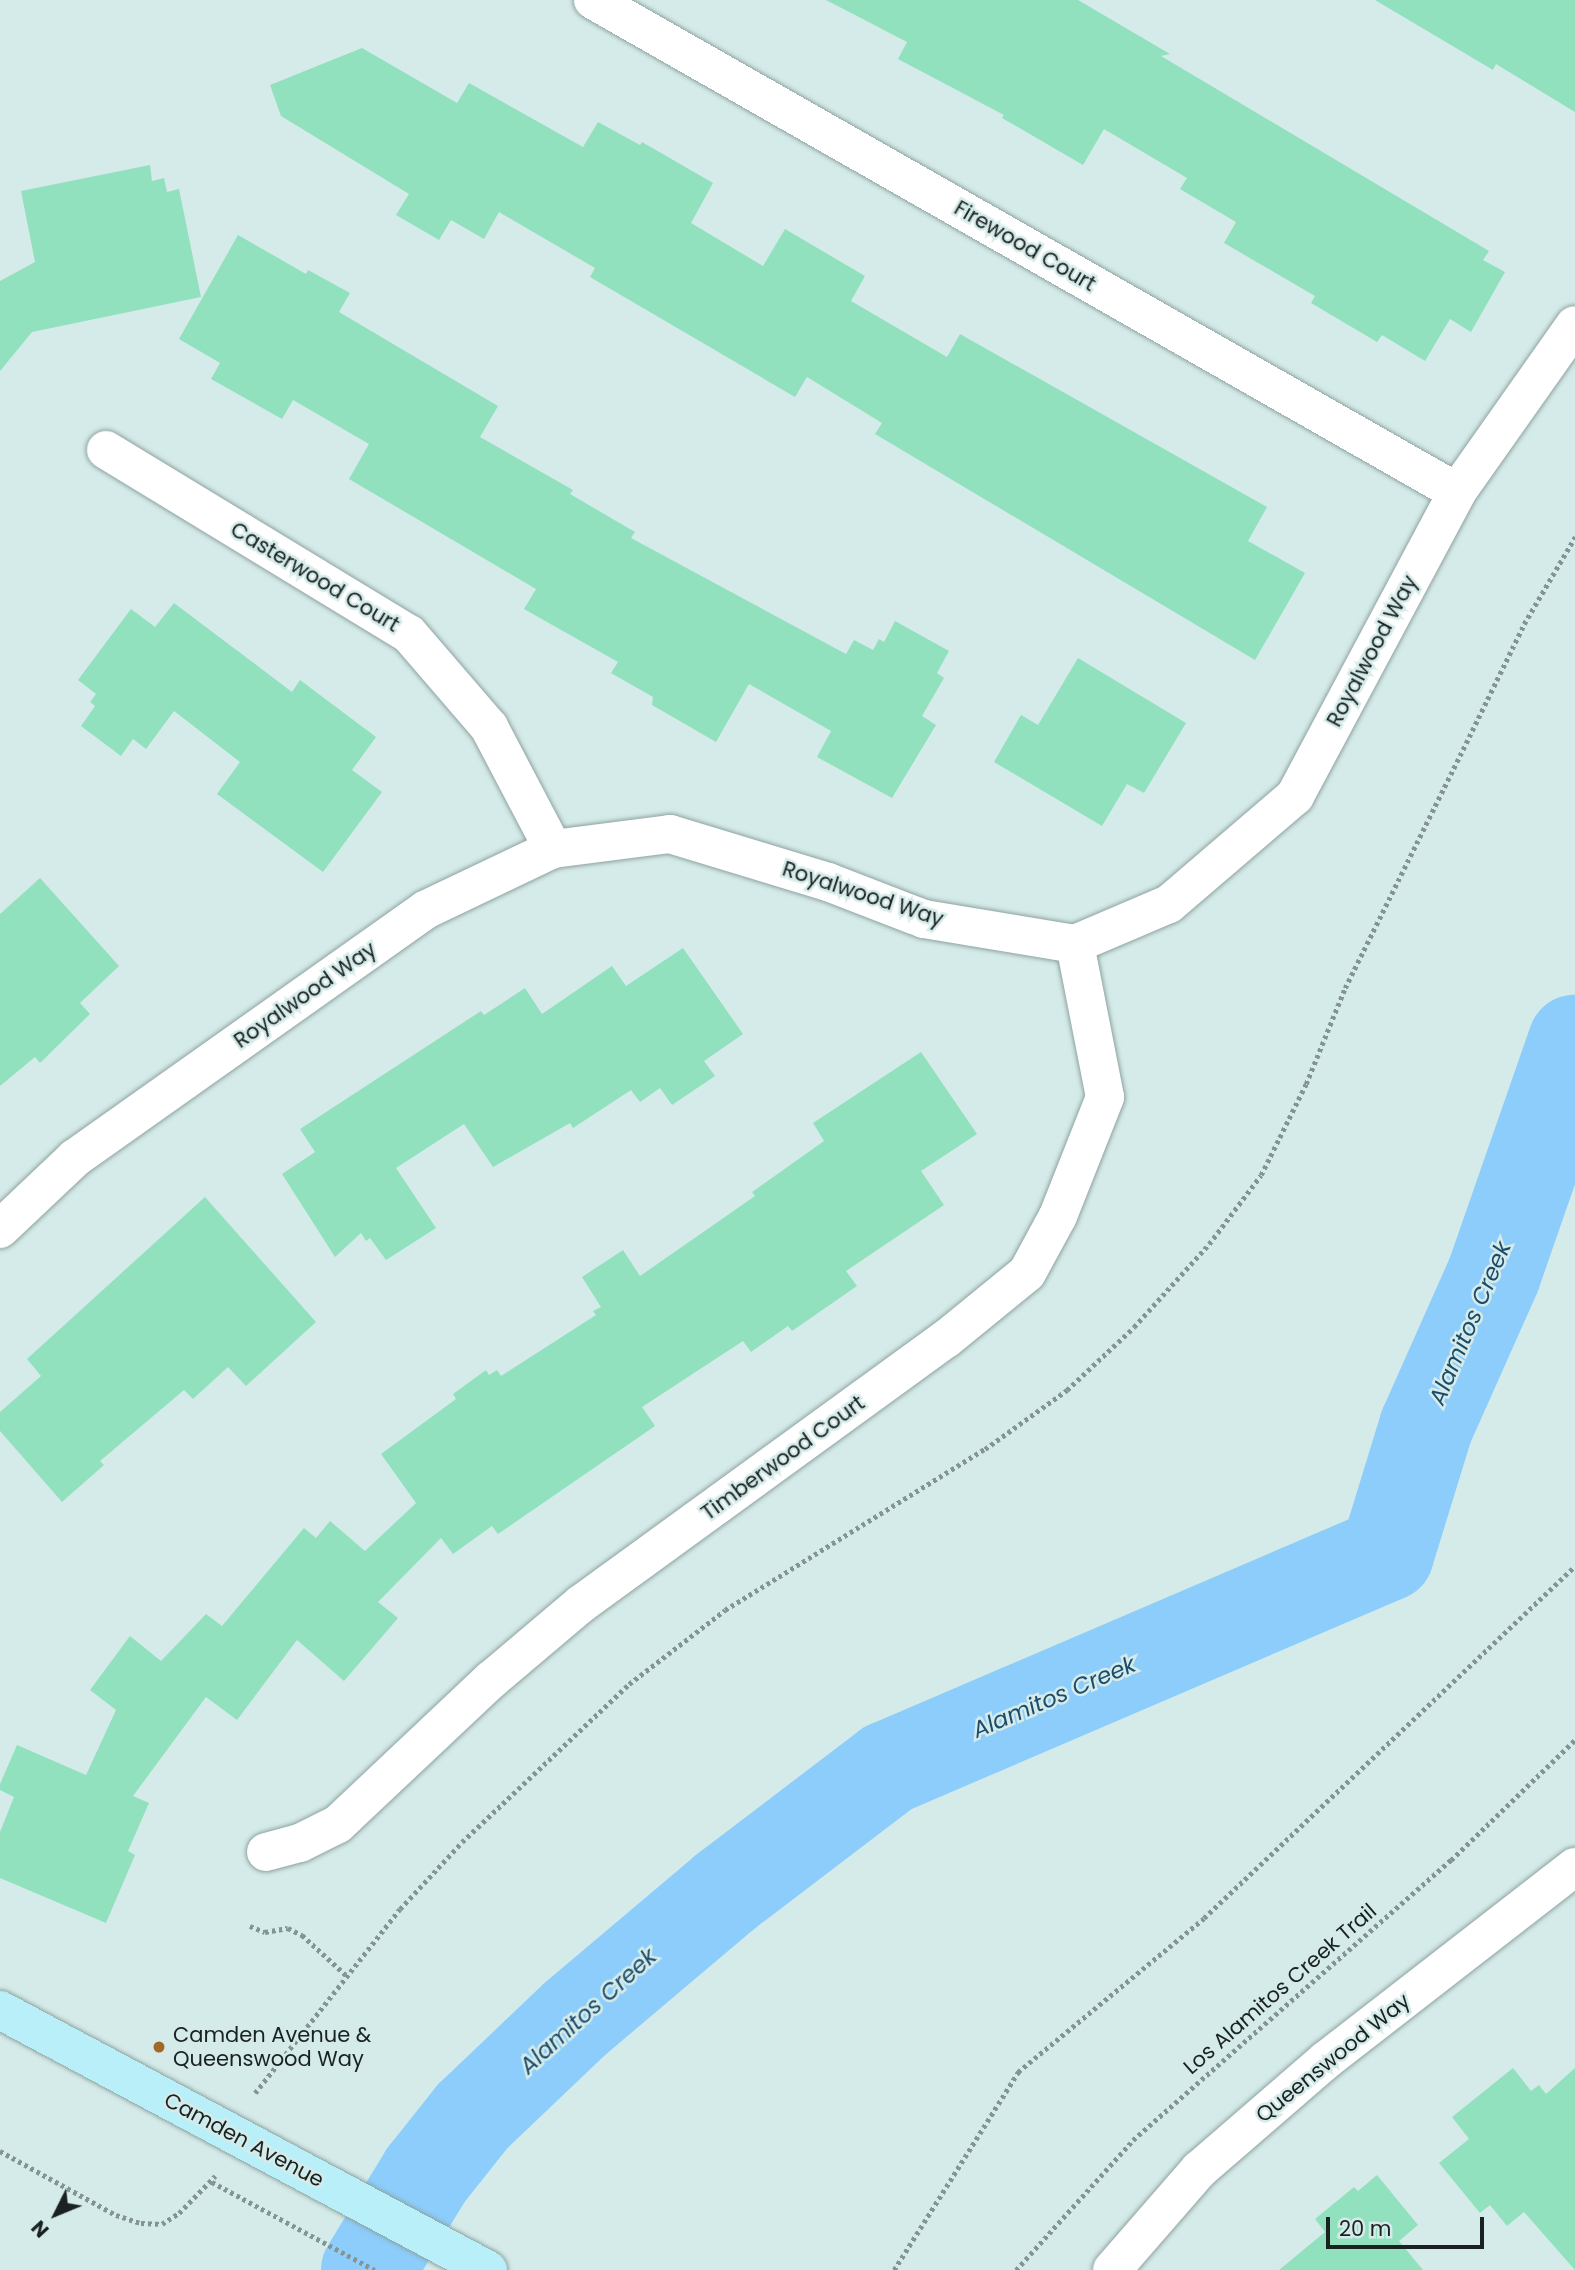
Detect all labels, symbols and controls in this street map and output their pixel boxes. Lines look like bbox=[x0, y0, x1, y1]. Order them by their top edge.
street label: Firewood Court bbox=[950, 195, 1100, 297]
street label: Casterwood Court bbox=[226, 517, 404, 637]
street label: Royalwood Way bbox=[1321, 571, 1423, 731]
street label: Royalwood Way bbox=[779, 856, 947, 932]
street label: Royalwood Way bbox=[229, 937, 381, 1053]
water label: Alamitos Creek bbox=[1423, 1237, 1517, 1409]
street label: Timberwood Court bbox=[696, 1390, 870, 1526]
water label: Alamitos Creek bbox=[968, 1650, 1140, 1744]
street label: Los Alamitos Creek Trail bbox=[1178, 1898, 1382, 2080]
water label: Alamitos Creek bbox=[514, 1942, 662, 2080]
street label: Queenswood Way bbox=[1251, 1988, 1415, 2128]
place label: Camden Avenue & Queenswood Way bbox=[173, 2022, 371, 2072]
marker: Camden Avenue & Queenswood Way bbox=[151, 2039, 167, 2055]
street label: Camden Avenue bbox=[160, 2087, 328, 2193]
north arrow bbox=[21, 2179, 91, 2249]
scale bar bbox=[1330, 2204, 1488, 2248]
text: N bbox=[26, 2214, 55, 2243]
text: 20 m bbox=[1339, 2214, 1392, 2243]

